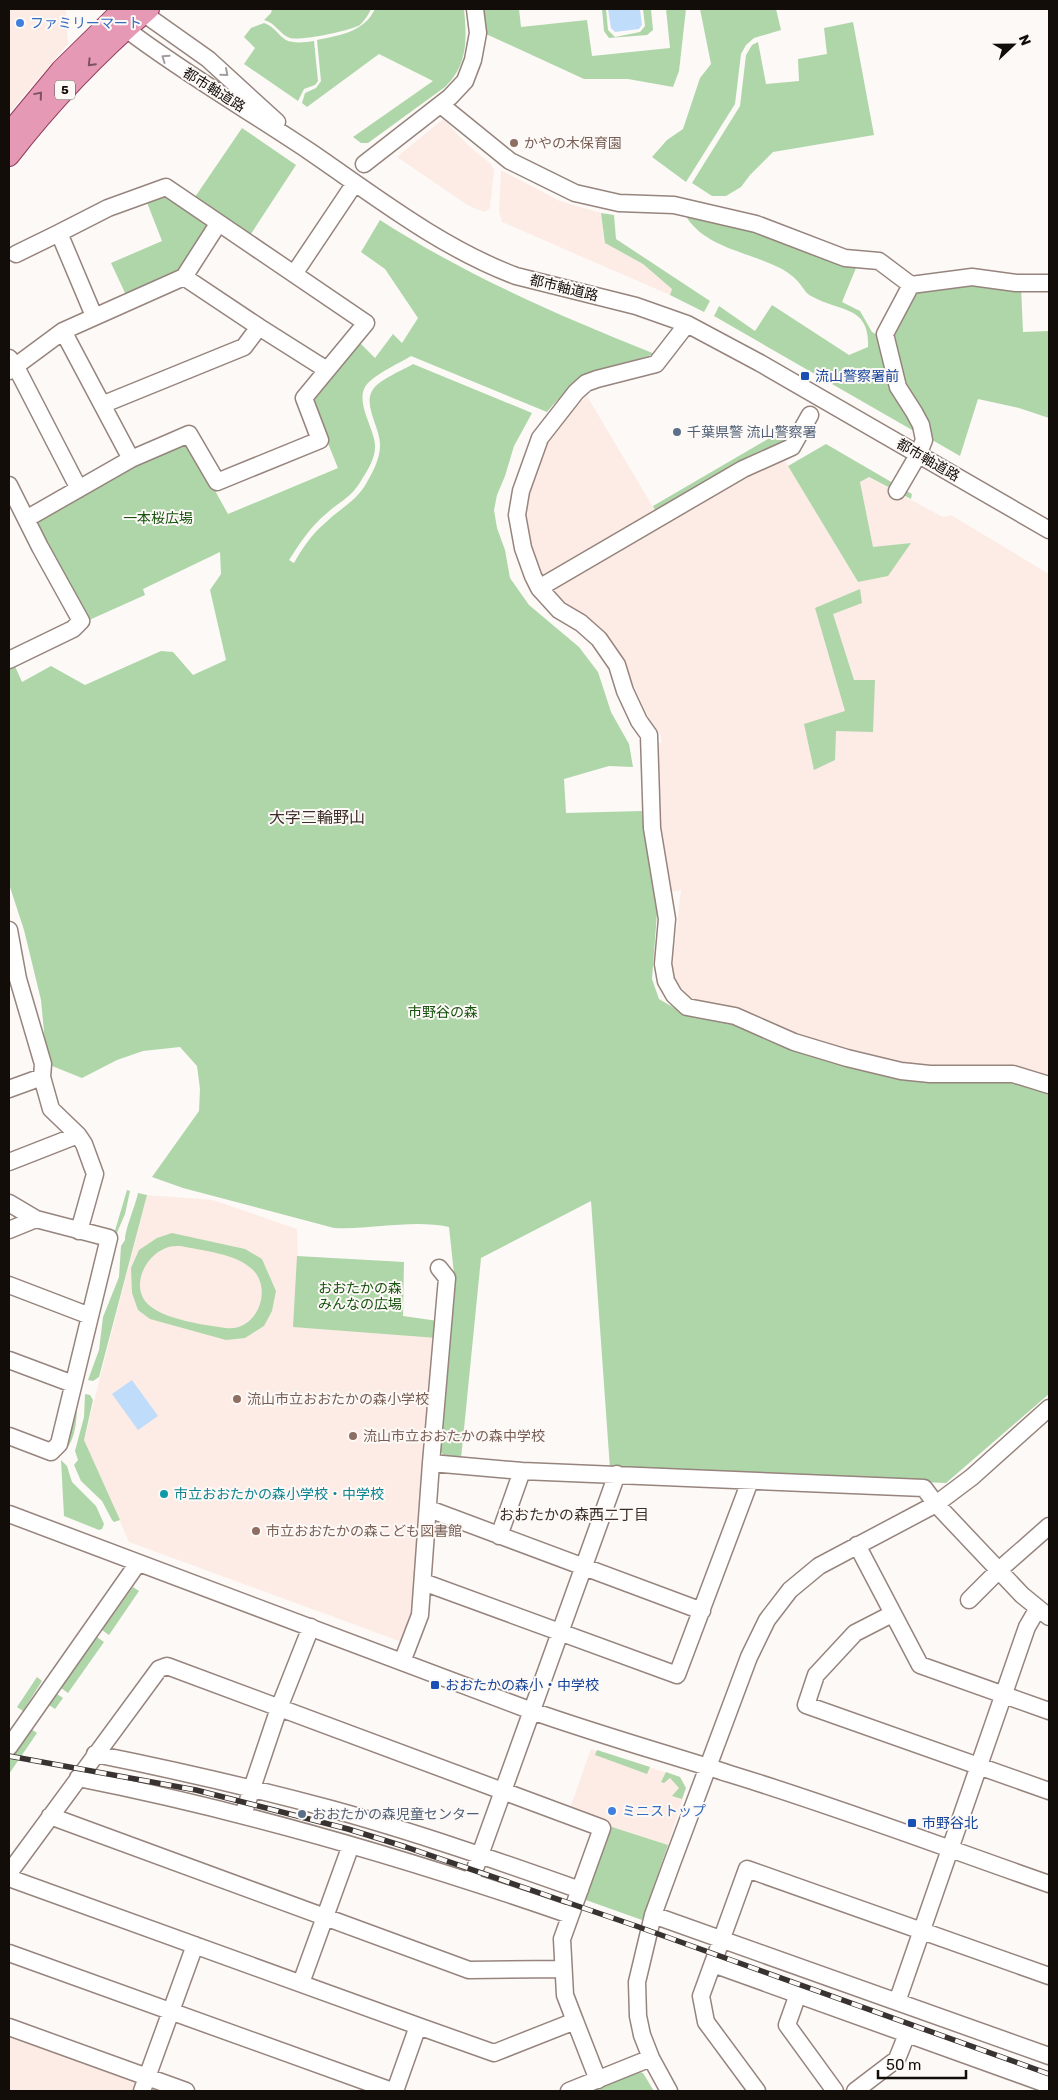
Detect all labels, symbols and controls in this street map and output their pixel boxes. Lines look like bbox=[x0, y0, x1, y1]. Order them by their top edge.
place label: ファミリーマート bbox=[30, 15, 142, 32]
marker: ファミリーマート bbox=[14, 17, 26, 29]
north arrow bbox=[988, 20, 1038, 70]
text: N bbox=[1015, 32, 1034, 48]
one-way arrow bbox=[161, 55, 171, 64]
one-way arrow bbox=[88, 57, 97, 66]
street label: 都市軸道路 bbox=[180, 64, 248, 116]
one-way arrow bbox=[219, 67, 228, 76]
road number: 5 bbox=[55, 80, 75, 100]
one-way arrow bbox=[34, 91, 43, 100]
place label: かやの木保育園 bbox=[524, 135, 622, 152]
marker: かやの木保育園 bbox=[508, 137, 520, 149]
street label: 都市軸道路 bbox=[528, 271, 600, 305]
place label: 流山警察署前 bbox=[815, 368, 899, 385]
marker: 流山警察署前 bbox=[799, 370, 811, 382]
place label: 千葉県警 流山警察署 bbox=[687, 424, 816, 441]
marker: 千葉県警 流山警察署 bbox=[671, 426, 683, 438]
street label: 都市軸道路 bbox=[893, 435, 963, 485]
park label: 一本桜広場 bbox=[123, 510, 193, 527]
district label: 大字三輪野山 bbox=[269, 808, 365, 827]
park label: 市野谷の森 bbox=[408, 1004, 478, 1021]
park label: おおたかの森 みんなの広場 bbox=[318, 1280, 402, 1313]
place label: 流山市立おおたかの森小学校 bbox=[247, 1391, 429, 1408]
marker: 流山市立おおたかの森小学校 bbox=[231, 1393, 243, 1405]
place label: 流山市立おおたかの森中学校 bbox=[363, 1428, 545, 1445]
marker: 流山市立おおたかの森中学校 bbox=[347, 1430, 359, 1442]
place label: 市立おおたかの森小学校・中学校 bbox=[174, 1486, 384, 1503]
marker: 市立おおたかの森小学校・中学校 bbox=[158, 1488, 170, 1500]
district label: おおたかの森西二丁目 bbox=[499, 1506, 649, 1524]
place label: 市立おおたかの森こども図書館 bbox=[266, 1523, 462, 1540]
marker: 市立おおたかの森こども図書館 bbox=[250, 1525, 262, 1537]
place label: おおたかの森小・中学校 bbox=[445, 1677, 599, 1694]
marker: おおたかの森小・中学校 bbox=[429, 1679, 441, 1691]
place label: ミニストップ bbox=[622, 1803, 706, 1820]
marker: ミニストップ bbox=[606, 1805, 618, 1817]
place label: おおたかの森児童センター bbox=[312, 1806, 480, 1823]
marker: おおたかの森児童センター bbox=[296, 1808, 308, 1820]
place label: 市野谷北 bbox=[922, 1815, 978, 1832]
marker: 市野谷北 bbox=[906, 1817, 918, 1829]
scale bar bbox=[878, 2048, 966, 2080]
text: 50 m bbox=[886, 2056, 921, 2074]

